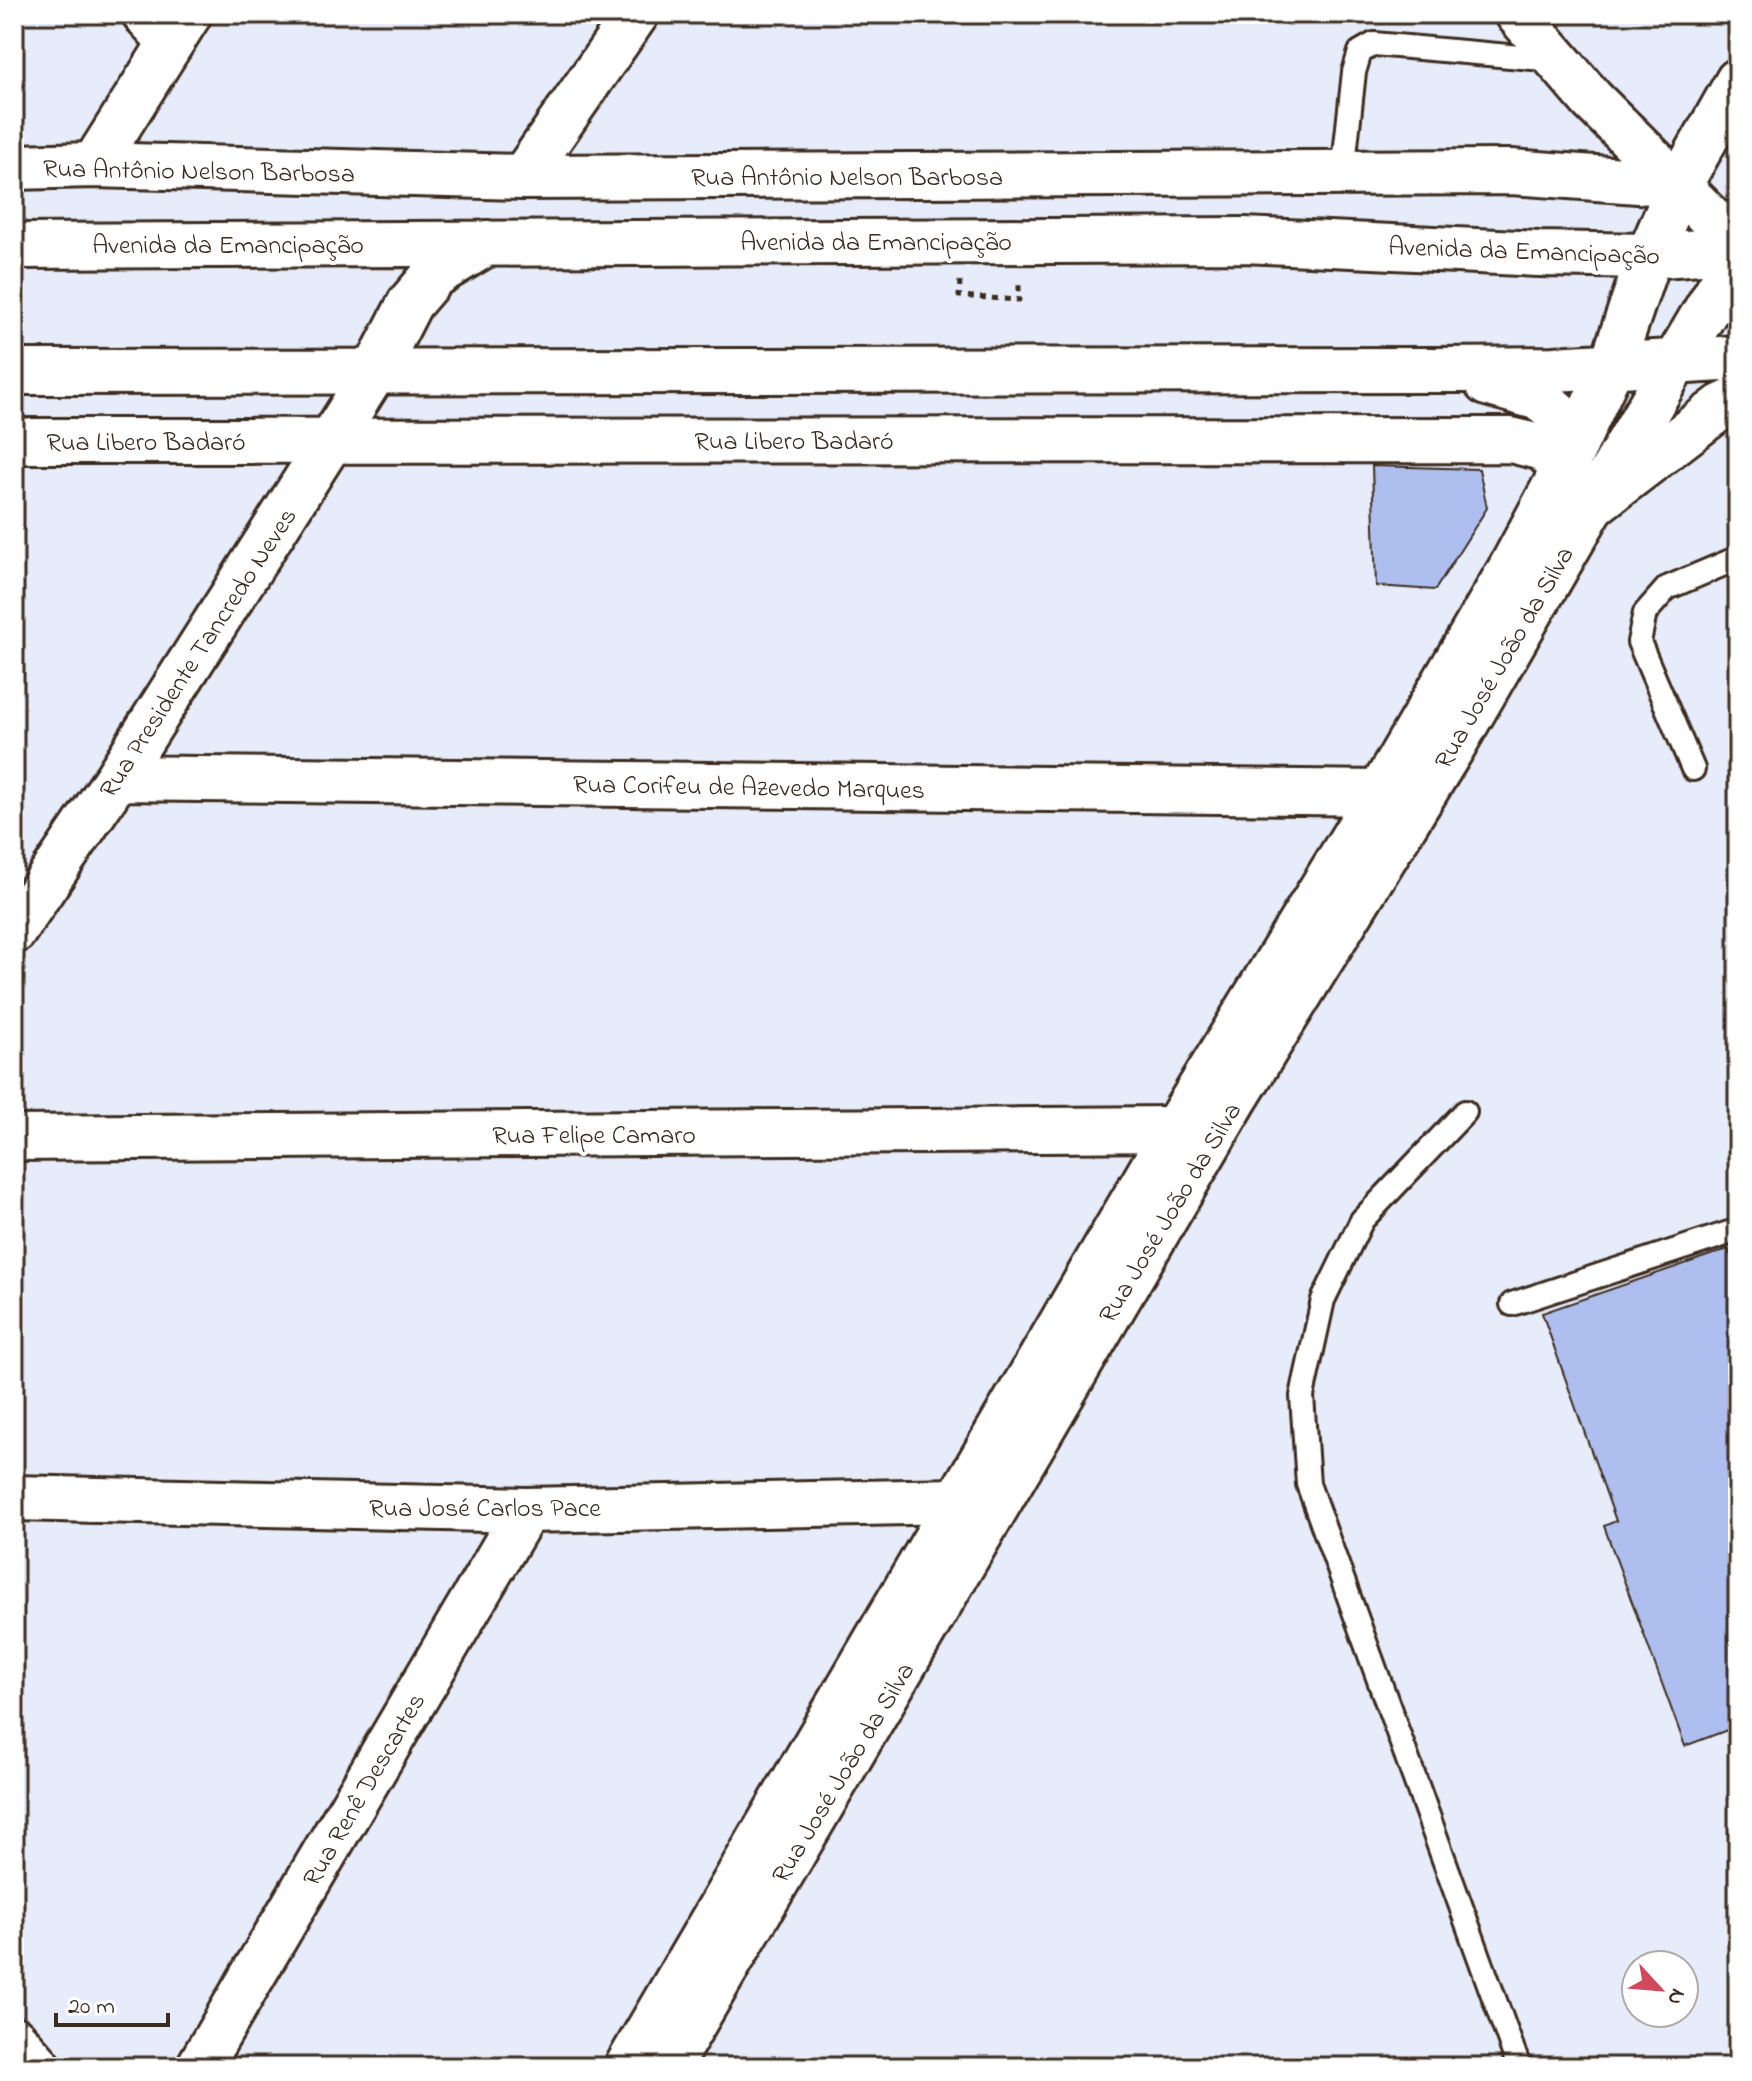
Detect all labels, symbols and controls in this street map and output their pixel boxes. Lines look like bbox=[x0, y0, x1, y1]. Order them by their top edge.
street label: Rua Antônio Nelson Barbosa bbox=[43, 151, 355, 195]
street label: Rua Antônio Nelson Barbosa bbox=[691, 160, 1003, 198]
street label: Avenida da Emancipação bbox=[740, 225, 1012, 263]
street label: Avenida da Emancipação bbox=[92, 228, 364, 266]
street label: Avenida da Emancipação bbox=[1387, 229, 1660, 277]
street label: Rua Libero Badaró bbox=[694, 424, 894, 462]
street label: Rua Libero Badaró bbox=[46, 425, 246, 463]
street label: Rua Presidente Tancredo Neves bbox=[91, 501, 308, 806]
street label: Rua José João da Silva bbox=[1426, 540, 1585, 777]
street label: Rua Corifeu de Azevedo Marques bbox=[573, 767, 925, 811]
street label: Rua José João da Silva bbox=[1090, 1096, 1253, 1331]
street label: Rua Felipe Camaro bbox=[492, 1118, 696, 1156]
street label: Rua José Carlos Pace bbox=[369, 1491, 601, 1529]
street label: Rua José João da Silva bbox=[763, 1656, 926, 1891]
street label: Rua Renê Descartes bbox=[295, 1687, 437, 1894]
north arrow bbox=[1620, 1949, 1700, 2029]
scale bar bbox=[56, 1977, 168, 2027]
text: N bbox=[1658, 1983, 1693, 2010]
text: 20 m bbox=[68, 1990, 115, 2025]

